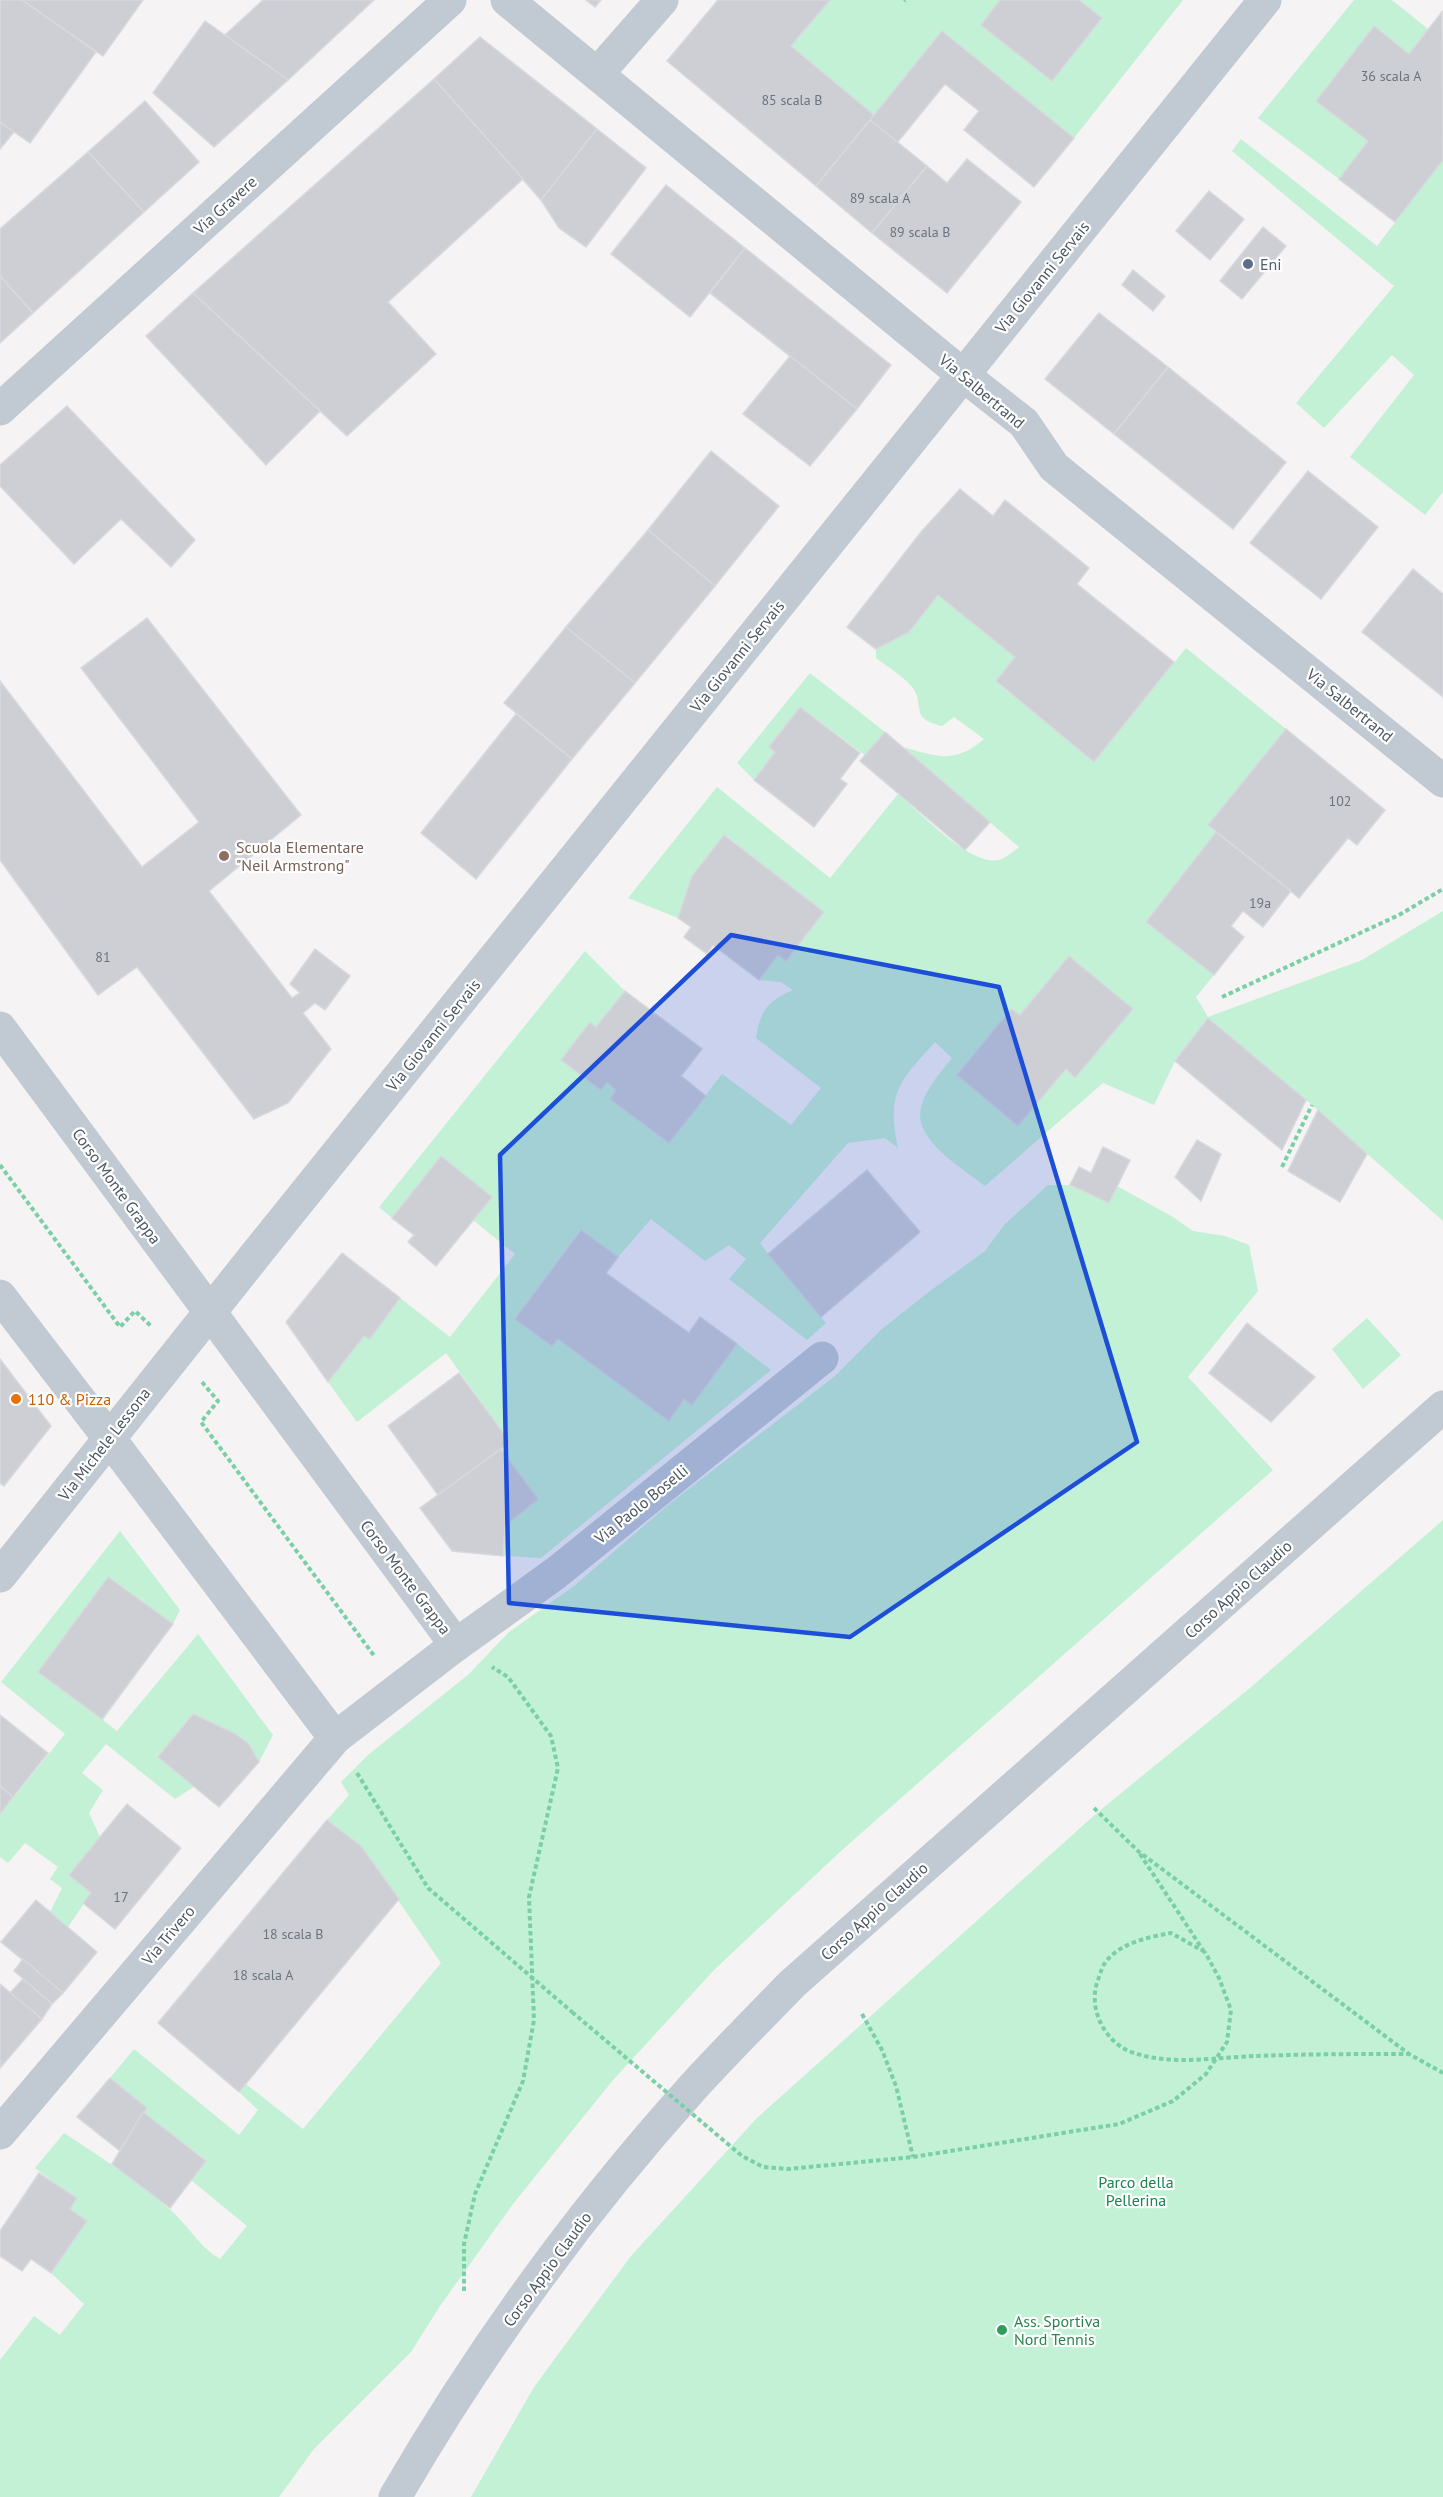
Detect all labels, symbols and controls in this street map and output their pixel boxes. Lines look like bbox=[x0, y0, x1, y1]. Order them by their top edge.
house number: 36 scala A bbox=[1361, 67, 1422, 85]
house number: 85 scala B bbox=[761, 91, 823, 109]
street label: Via Gravere bbox=[189, 171, 261, 239]
house number: 89 scala A bbox=[850, 189, 911, 207]
street label: Via Giovanni Servais bbox=[990, 217, 1094, 338]
house number: 89 scala B bbox=[889, 223, 951, 241]
place label: Eni bbox=[1260, 254, 1282, 274]
marker: Eni bbox=[1241, 257, 1255, 271]
street label: Via Salbertrand bbox=[934, 349, 1029, 433]
street label: Via Giovanni Servais bbox=[685, 596, 789, 717]
street label: Via Salbertrand bbox=[1302, 663, 1397, 746]
house number: 102 bbox=[1329, 792, 1351, 810]
place label: Scuola Elementare "Neil Armstrong" bbox=[236, 837, 364, 875]
marker: Scuola Elementare "Neil Armstrong" bbox=[217, 849, 231, 863]
house number: 19a bbox=[1249, 894, 1271, 912]
house number: 81 bbox=[95, 948, 111, 966]
street label: Via Giovanni Servais bbox=[381, 975, 485, 1096]
street label: Corso Monte Grappa bbox=[68, 1124, 166, 1248]
street label: Via Michele Lessona bbox=[53, 1384, 154, 1505]
place label: 110 & Pizza bbox=[28, 1389, 111, 1409]
marker: 110 & Pizza bbox=[9, 1392, 23, 1406]
street label: Via Paolo Boselli bbox=[589, 1460, 692, 1548]
street label: Corso Monte Grappa bbox=[356, 1516, 456, 1638]
street label: Corso Appio Claudio bbox=[1180, 1536, 1296, 1642]
street label: Corso Appio Claudio bbox=[816, 1858, 932, 1964]
house number: 17 bbox=[113, 1888, 129, 1906]
street label: Via Trivero bbox=[137, 1901, 199, 1970]
house number: 18 scala B bbox=[262, 1925, 324, 1943]
house number: 18 scala A bbox=[233, 1966, 294, 1984]
park label: Parco della Pellerina bbox=[1098, 2172, 1174, 2210]
street label: Corso Appio Claudio bbox=[499, 2208, 595, 2330]
place label: Ass. Sportiva Nord Tennis bbox=[1014, 2311, 1100, 2349]
marker: Ass. Sportiva Nord Tennis bbox=[995, 2323, 1009, 2337]

